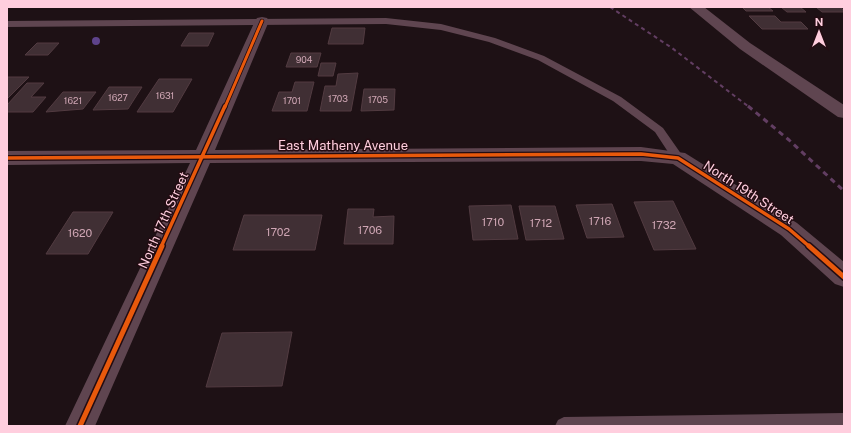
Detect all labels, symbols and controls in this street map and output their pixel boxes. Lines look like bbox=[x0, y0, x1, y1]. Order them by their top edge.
north arrow bbox=[799, 12, 839, 52]
text: N bbox=[815, 16, 823, 28]
house number: 904 bbox=[296, 54, 313, 65]
house number: 1631 bbox=[156, 90, 174, 101]
house number: 1627 bbox=[108, 92, 128, 103]
house number: 1703 bbox=[328, 93, 348, 104]
house number: 1705 bbox=[368, 94, 388, 105]
house number: 1621 bbox=[64, 95, 82, 106]
house number: 1701 bbox=[283, 95, 301, 106]
street label: East Matheny Avenue bbox=[278, 138, 408, 153]
street label: North 19th Street bbox=[701, 158, 797, 227]
street label: North 17th Street bbox=[135, 169, 192, 271]
house number: 1716 bbox=[589, 215, 611, 227]
house number: 1710 bbox=[482, 216, 505, 228]
house number: 1712 bbox=[530, 217, 553, 229]
house number: 1732 bbox=[652, 219, 677, 231]
house number: 1706 bbox=[358, 224, 382, 236]
house number: 1702 bbox=[266, 226, 291, 238]
house number: 1620 bbox=[68, 227, 93, 239]

